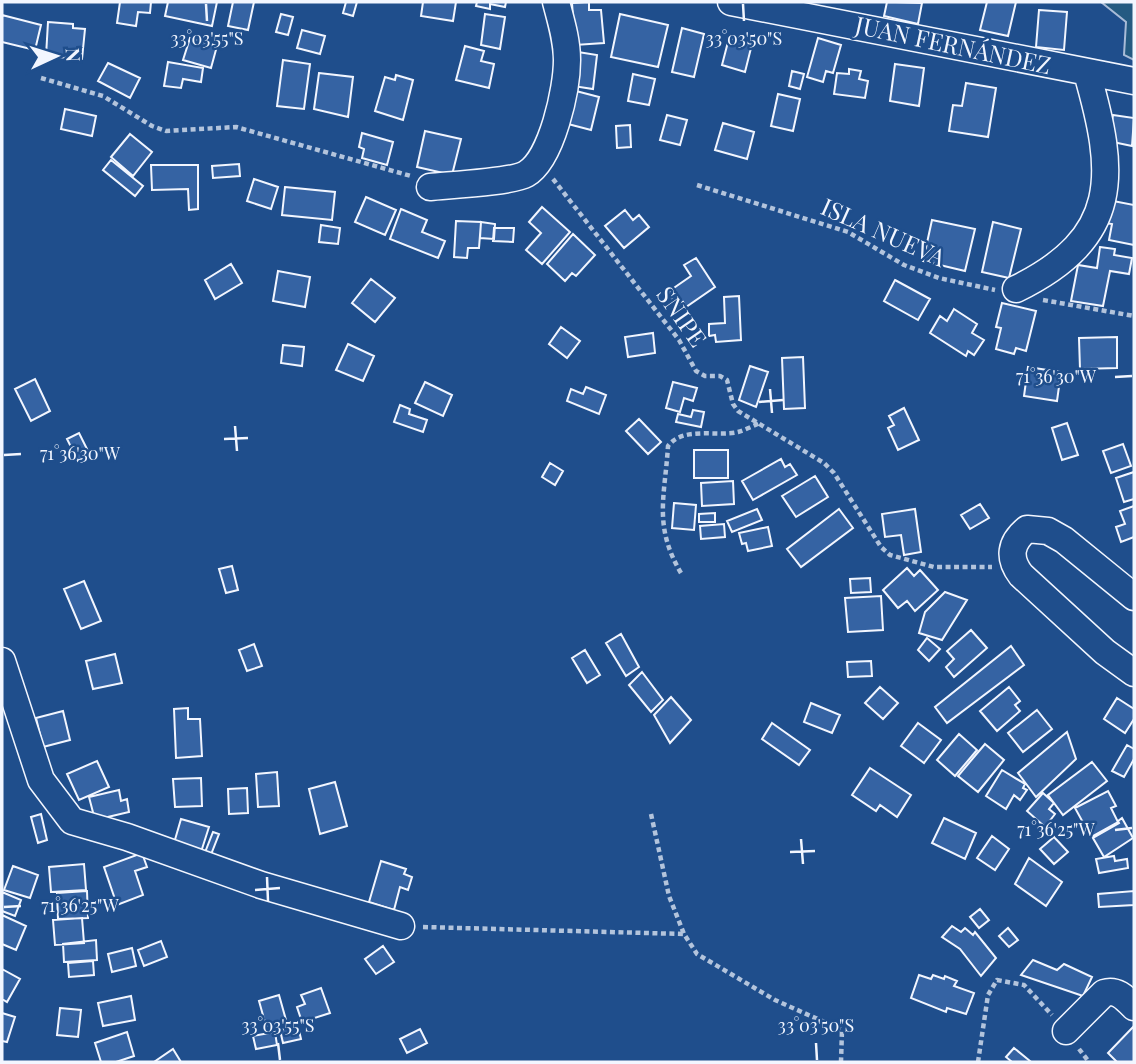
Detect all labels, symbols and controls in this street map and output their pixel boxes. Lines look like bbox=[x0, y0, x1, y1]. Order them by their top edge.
street label: JUAN FERNÁNDEZ bbox=[852, 7, 1054, 80]
north arrow bbox=[21, 21, 91, 91]
text: 33°03'55"S bbox=[170, 26, 244, 50]
text: 33°03'50"S bbox=[706, 26, 782, 50]
text: N bbox=[61, 47, 87, 63]
street label: ISLA NUEVA bbox=[817, 190, 952, 273]
street label: SNIPE bbox=[650, 279, 715, 352]
text: 71°36'30"W bbox=[1016, 364, 1097, 388]
text: 71°36'30"W bbox=[40, 441, 121, 465]
text: 71°36'25"W bbox=[1017, 817, 1095, 841]
text: 71°36'25"W bbox=[41, 893, 119, 917]
text: 33°03'55"S bbox=[241, 1013, 315, 1037]
text: 33°03'50"S bbox=[778, 1013, 854, 1037]

